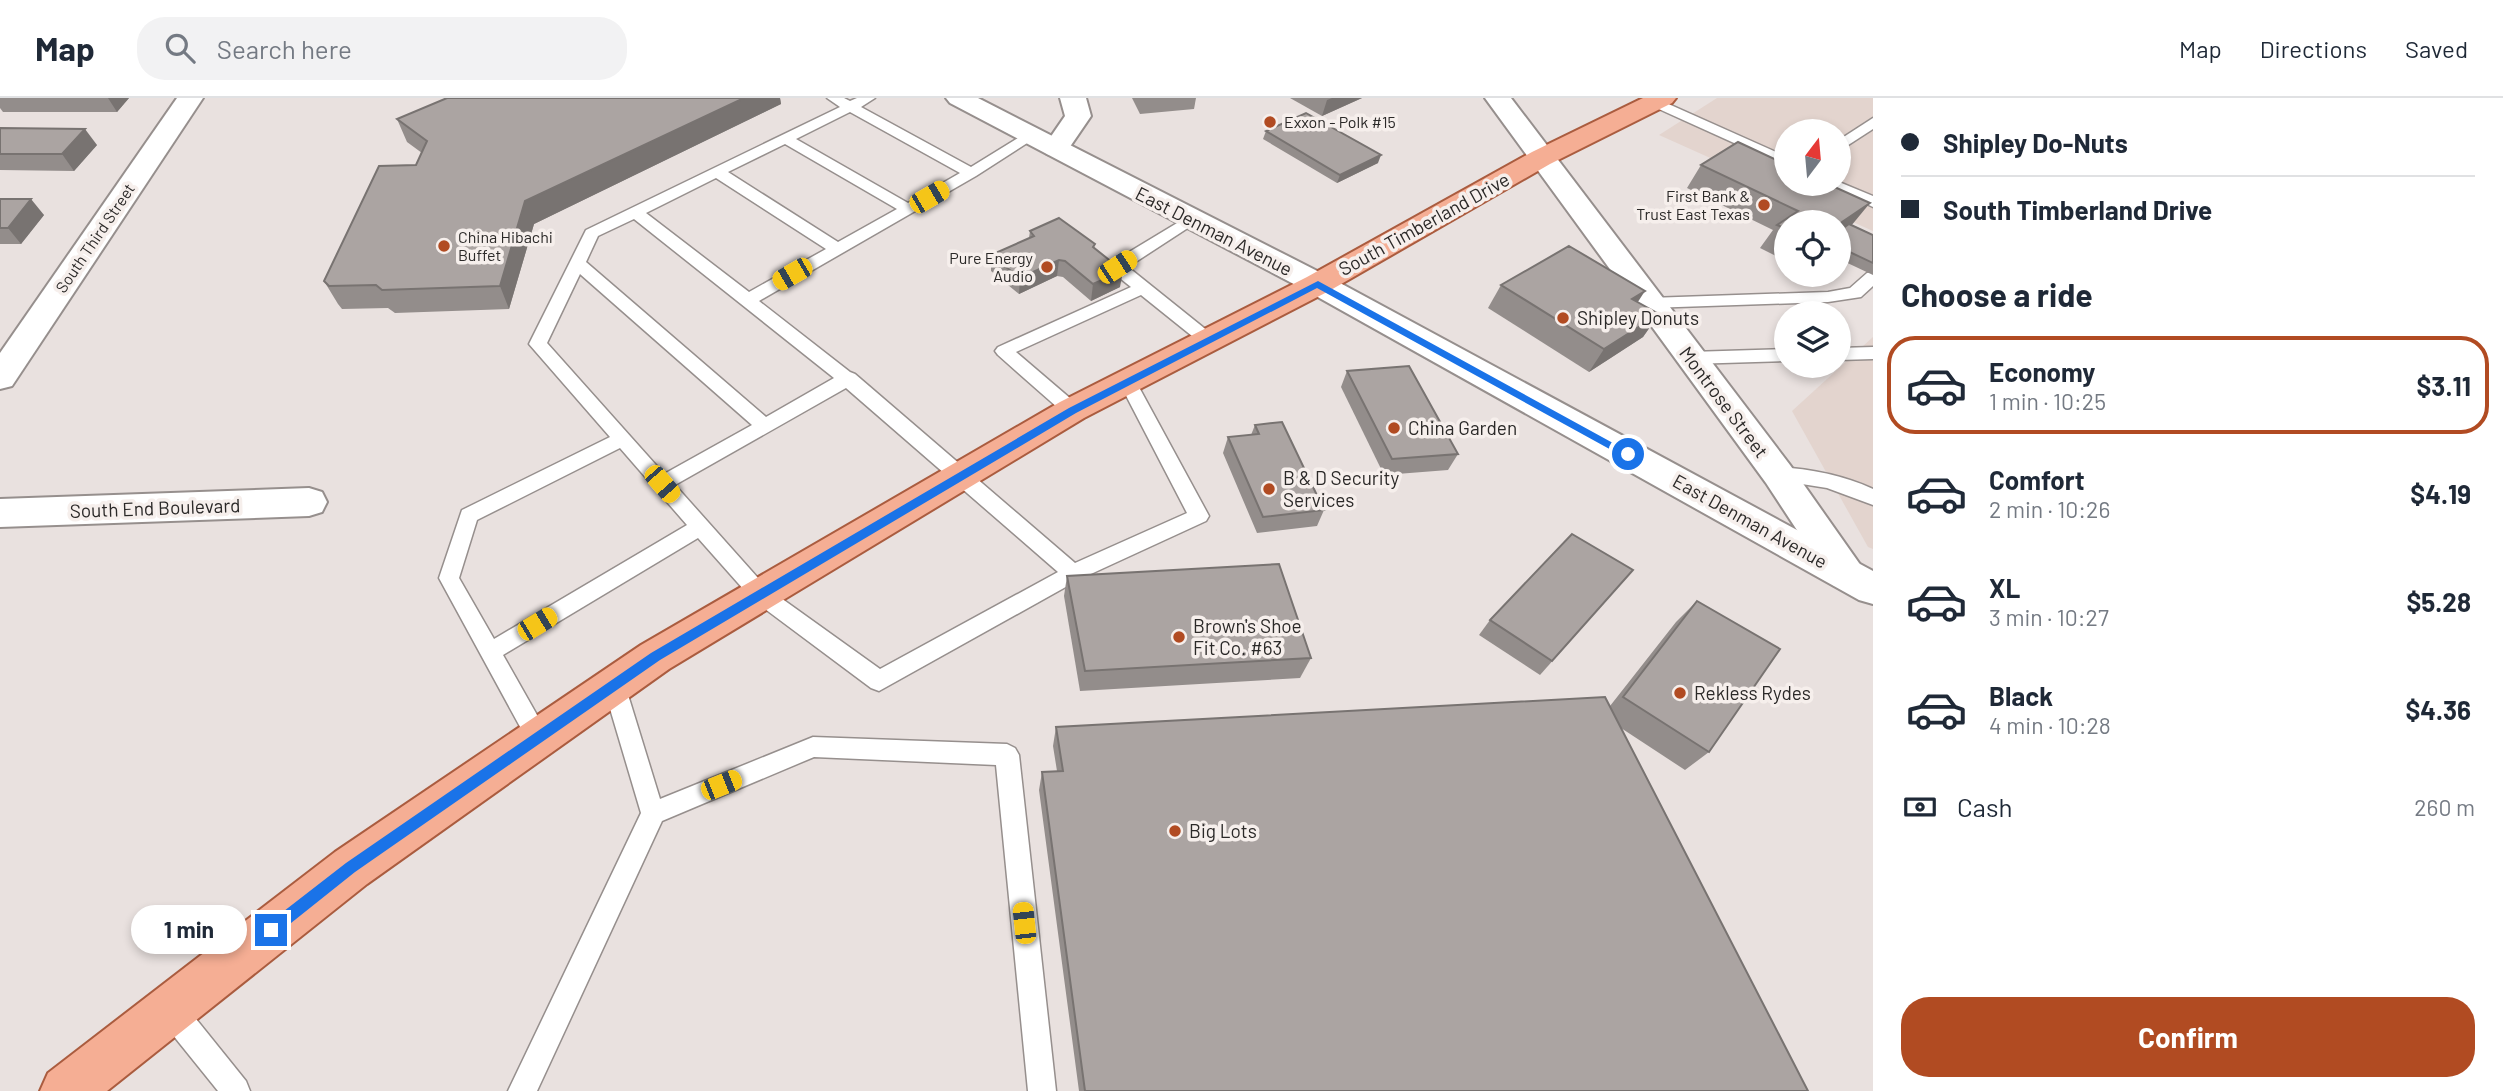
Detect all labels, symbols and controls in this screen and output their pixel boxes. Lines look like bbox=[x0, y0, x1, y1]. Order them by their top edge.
search box bbox=[137, 17, 627, 80]
text: Map bbox=[35, 28, 95, 68]
icon: search bbox=[161, 29, 199, 67]
text: Search here bbox=[217, 33, 352, 64]
text: Map bbox=[2179, 34, 2222, 63]
text: Directions bbox=[2260, 34, 2367, 63]
text: Saved bbox=[2405, 34, 2468, 63]
place label: Exxon - Polk #15 bbox=[1284, 112, 1396, 131]
marker: Exxon - Polk #15 bbox=[1262, 114, 1278, 130]
north arrow bbox=[1774, 119, 1852, 196]
map controls bbox=[1774, 119, 1851, 378]
text: Shipley Do-Nuts bbox=[1943, 127, 2128, 158]
street label: South Timberland Drive bbox=[1334, 167, 1513, 280]
car bbox=[906, 177, 953, 217]
street label: South Third Street bbox=[51, 180, 138, 296]
street label: East Denman Avenue bbox=[1132, 181, 1297, 280]
place label: First Bank & Trust East Texas bbox=[1636, 186, 1750, 223]
text: South Timberland Drive bbox=[1943, 194, 2212, 225]
marker: First Bank & Trust East Texas bbox=[1756, 197, 1772, 213]
button: locate bbox=[1774, 210, 1851, 287]
place label: China Hibachi Buffet bbox=[458, 227, 553, 264]
marker: China Hibachi Buffet bbox=[436, 238, 452, 254]
car bbox=[1094, 247, 1141, 287]
place label: Pure Energy Audio bbox=[949, 248, 1034, 285]
car bbox=[769, 254, 816, 294]
marker: Pure Energy Audio bbox=[1039, 259, 1055, 275]
text: Choose a ride bbox=[1901, 275, 2093, 313]
button: layers bbox=[1774, 301, 1851, 378]
place label: Shipley Donuts bbox=[1577, 306, 1699, 329]
marker: Shipley Donuts bbox=[1555, 310, 1571, 326]
street label: Montrose Street bbox=[1675, 342, 1774, 462]
icon: car bbox=[1905, 354, 1968, 417]
text: Economy bbox=[1989, 356, 2095, 387]
text: $3.11 bbox=[2416, 370, 2471, 401]
text: 1 min · 10:25 bbox=[1989, 387, 2106, 415]
place label: China Garden bbox=[1408, 416, 1517, 439]
marker: China Garden bbox=[1386, 420, 1402, 436]
route start bbox=[1612, 438, 1644, 470]
car bbox=[641, 461, 684, 507]
icon: car bbox=[1905, 462, 1968, 525]
text: Comfort bbox=[1989, 464, 2085, 495]
place label: B & D Security Services bbox=[1283, 466, 1400, 511]
street label: East Denman Avenue bbox=[1669, 469, 1831, 573]
text: $4.19 bbox=[2410, 478, 2471, 509]
marker: B & D Security Services bbox=[1261, 481, 1277, 497]
street label: South End Boulevard bbox=[69, 493, 241, 522]
text: 2 min · 10:26 bbox=[1989, 495, 2110, 523]
icon: car bbox=[1905, 570, 1968, 633]
text: XL bbox=[1989, 572, 2020, 603]
text: $5.28 bbox=[2406, 586, 2471, 617]
text: 3 min · 10:27 bbox=[1989, 603, 2109, 631]
car bbox=[514, 604, 561, 644]
place label: Brown's Shoe Fit Co. #63 bbox=[1193, 614, 1302, 659]
marker: Brown's Shoe Fit Co. #63 bbox=[1171, 629, 1187, 645]
icon: car bbox=[1905, 678, 1968, 741]
text: Black bbox=[1989, 680, 2053, 711]
place label: Rekless Rydes bbox=[1694, 681, 1811, 704]
marker: Rekless Rydes bbox=[1672, 685, 1688, 701]
text: $4.36 bbox=[2405, 694, 2471, 725]
text: 4 min · 10:28 bbox=[1989, 711, 2111, 739]
car bbox=[698, 767, 745, 803]
icon: cash bbox=[1901, 788, 1939, 826]
text: Cash bbox=[1957, 791, 2012, 822]
text: 260 m bbox=[2414, 793, 2475, 821]
place label: Big Lots bbox=[1189, 819, 1257, 842]
marker: Big Lots bbox=[1167, 823, 1183, 839]
car bbox=[1012, 901, 1037, 945]
callout: 1 min bbox=[131, 906, 246, 954]
route end bbox=[255, 914, 287, 946]
text: 1 min bbox=[164, 915, 214, 943]
button: Confirm bbox=[1901, 997, 2475, 1077]

